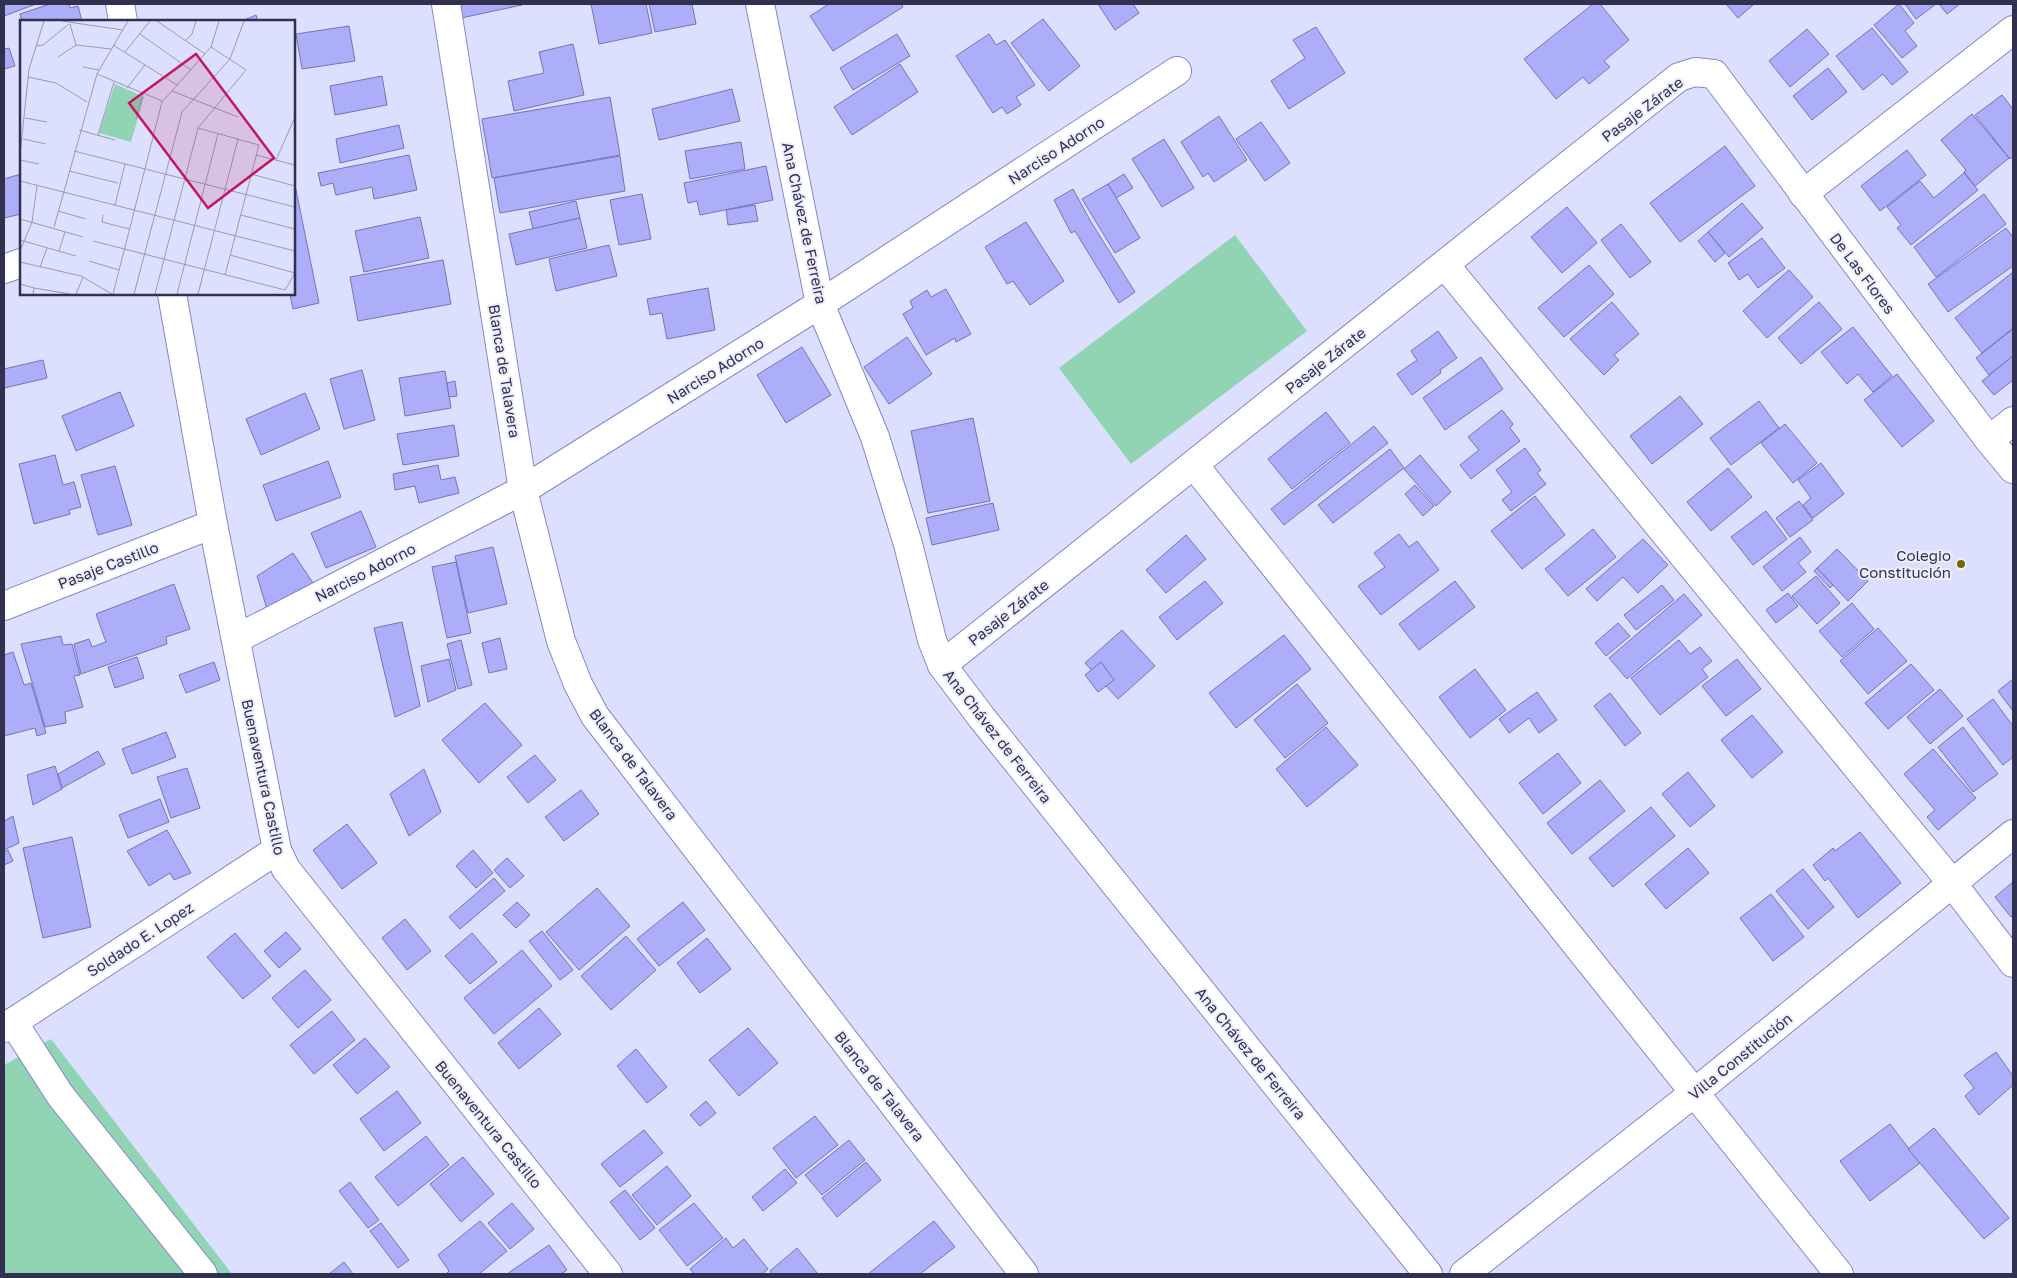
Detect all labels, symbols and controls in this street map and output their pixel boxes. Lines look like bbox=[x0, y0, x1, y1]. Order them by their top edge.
inset map bbox=[20, 20, 295, 295]
street label: Pasaje Zárate bbox=[1598, 72, 1686, 145]
street label: Narciso Adorno bbox=[1005, 112, 1107, 188]
street label: Ana Chávez de Ferreira bbox=[779, 140, 831, 306]
street label: De Las Flores bbox=[1827, 229, 1899, 317]
street label: Blanca de Talavera bbox=[486, 303, 524, 439]
street label: Pasaje Zárate bbox=[1281, 323, 1369, 397]
street label: Narciso Adorno bbox=[663, 333, 767, 407]
street label: Pasaje Castillo bbox=[55, 538, 161, 592]
street label: Narciso Adorno bbox=[312, 539, 418, 605]
place label: Colegio Constitución bbox=[1859, 546, 1951, 581]
marker: Colegio Constitución bbox=[1955, 558, 1967, 570]
street label: Pasaje Zárate bbox=[964, 575, 1052, 649]
street label: Ana Chávez de Ferreira bbox=[940, 665, 1056, 807]
street label: Buenaventura Castillo bbox=[239, 697, 289, 857]
street label: Blanca de Talavera bbox=[586, 705, 682, 823]
street label: Soldado E. Lopez bbox=[83, 898, 197, 980]
street label: Ana Chávez de Ferreira bbox=[1192, 983, 1310, 1123]
street label: Villa Constitución bbox=[1685, 1009, 1795, 1103]
street label: Blanca de Talavera bbox=[831, 1027, 929, 1145]
street label: Buenaventura Castillo bbox=[432, 1056, 546, 1192]

